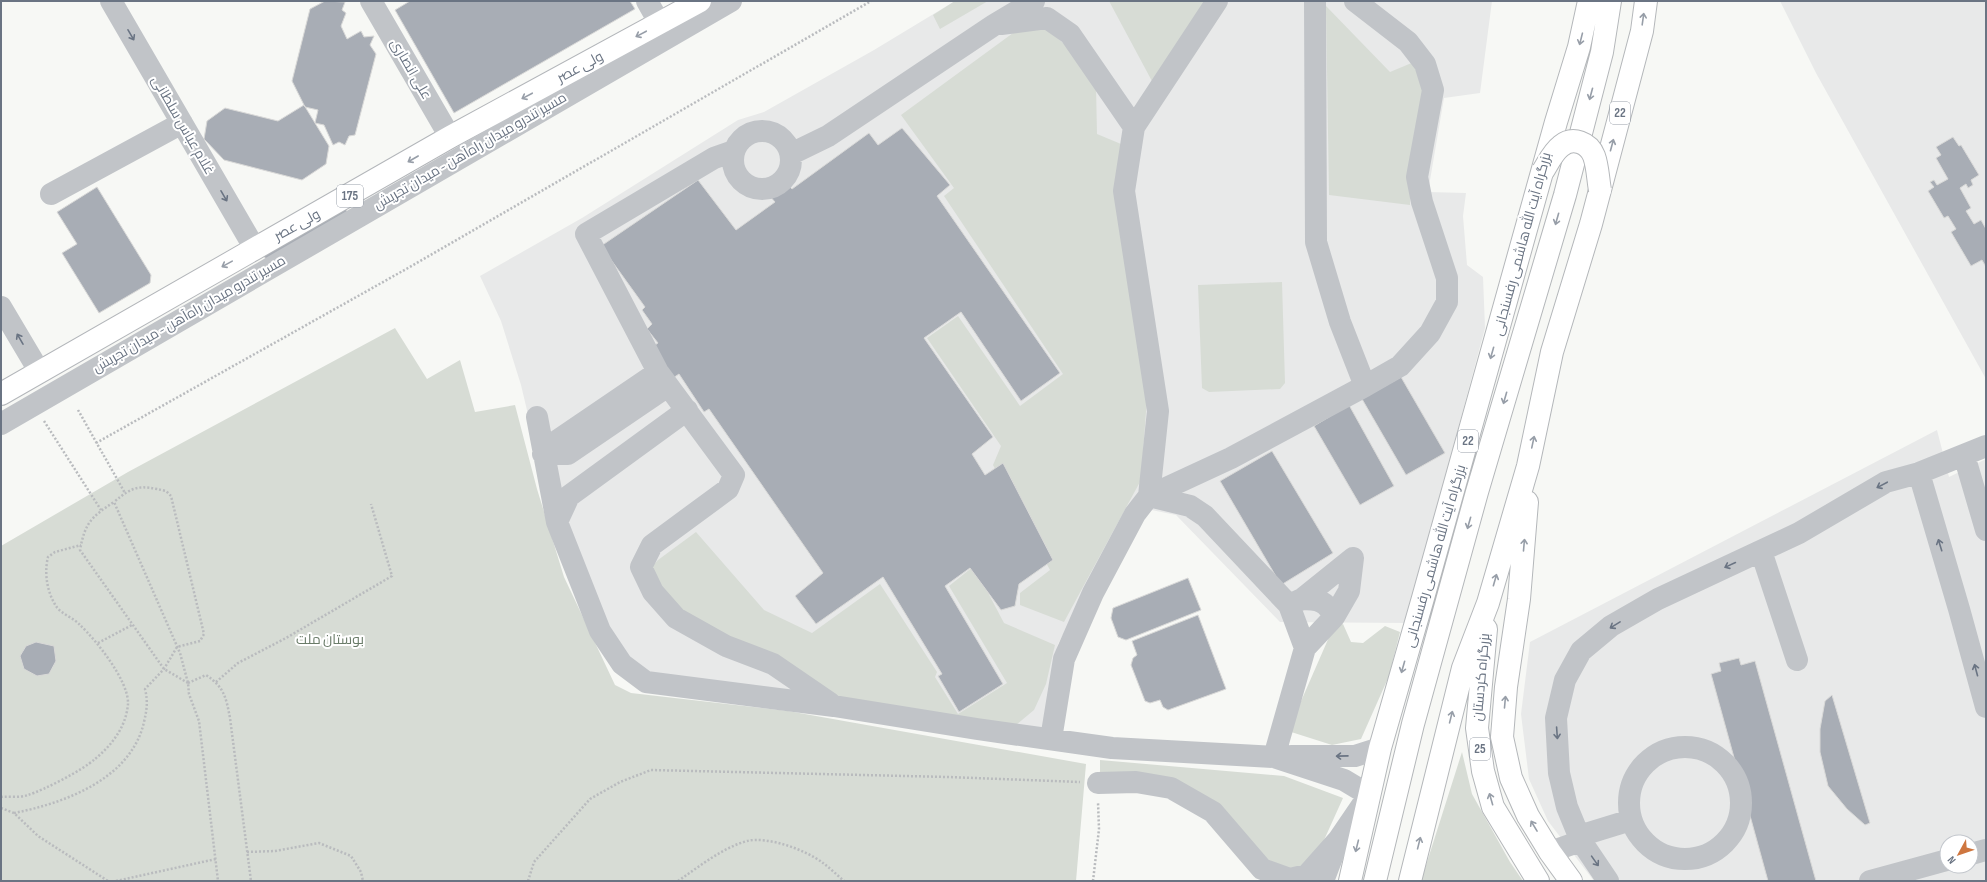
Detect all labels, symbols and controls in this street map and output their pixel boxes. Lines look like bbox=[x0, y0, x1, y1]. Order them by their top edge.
one-way arrow bbox=[1639, 13, 1647, 26]
one-way arrow bbox=[128, 29, 136, 41]
one-way arrow bbox=[636, 31, 648, 38]
one-way arrow bbox=[1577, 32, 1584, 45]
street label: علی انصاری bbox=[387, 36, 435, 102]
street label: ولی عصر bbox=[553, 48, 606, 87]
street label: غلام عباس سلطانی bbox=[147, 73, 218, 178]
one-way arrow bbox=[1587, 87, 1594, 100]
street label: مسیر تندرو میدان راه‌آهن - میدان تجریش bbox=[371, 89, 569, 213]
one-way arrow bbox=[521, 92, 533, 100]
road number: 22 bbox=[1610, 102, 1630, 124]
one-way arrow bbox=[1608, 139, 1616, 152]
street label: بزرگراه آیت الله هاشمی رفسنجانی bbox=[1488, 150, 1555, 338]
one-way arrow bbox=[407, 155, 419, 163]
road number: 175 bbox=[337, 185, 363, 207]
one-way arrow bbox=[221, 190, 229, 202]
street label: ولی عصر bbox=[270, 205, 323, 245]
one-way arrow bbox=[1553, 213, 1560, 226]
street label: مسیر تندرو میدان راه‌آهن - میدان تجریش bbox=[90, 252, 288, 376]
one-way arrow bbox=[221, 261, 233, 269]
one-way arrow bbox=[15, 333, 23, 345]
one-way arrow bbox=[1488, 346, 1496, 359]
one-way arrow bbox=[1501, 391, 1508, 404]
road number: 22 bbox=[1458, 430, 1478, 452]
one-way arrow bbox=[1530, 435, 1538, 448]
street label: بزرگراه آیت الله هاشمی رفسنجانی bbox=[1400, 462, 1469, 649]
one-way arrow bbox=[1876, 481, 1888, 489]
one-way arrow bbox=[1465, 516, 1472, 529]
one-way arrow bbox=[1520, 539, 1528, 552]
one-way arrow bbox=[1936, 539, 1943, 552]
one-way arrow bbox=[1725, 562, 1737, 569]
one-way arrow bbox=[1492, 574, 1499, 587]
one-way arrow bbox=[1609, 621, 1621, 629]
park label: بوستان ملت bbox=[296, 631, 364, 648]
street label: بزرگراه کردستان bbox=[1469, 632, 1493, 722]
one-way arrow bbox=[1399, 660, 1406, 673]
one-way arrow bbox=[1972, 663, 1979, 676]
one-way arrow bbox=[1501, 696, 1509, 709]
one-way arrow bbox=[1448, 711, 1455, 724]
one-way arrow bbox=[1553, 726, 1560, 739]
road number: 25 bbox=[1470, 738, 1490, 760]
one-way arrow bbox=[1336, 752, 1349, 760]
one-way arrow bbox=[1487, 793, 1494, 806]
one-way arrow bbox=[1529, 820, 1537, 832]
north arrow bbox=[1939, 834, 1979, 874]
one-way arrow bbox=[1416, 837, 1424, 850]
one-way arrow bbox=[1352, 840, 1360, 853]
text: N bbox=[1945, 854, 1959, 867]
one-way arrow bbox=[1591, 855, 1599, 866]

